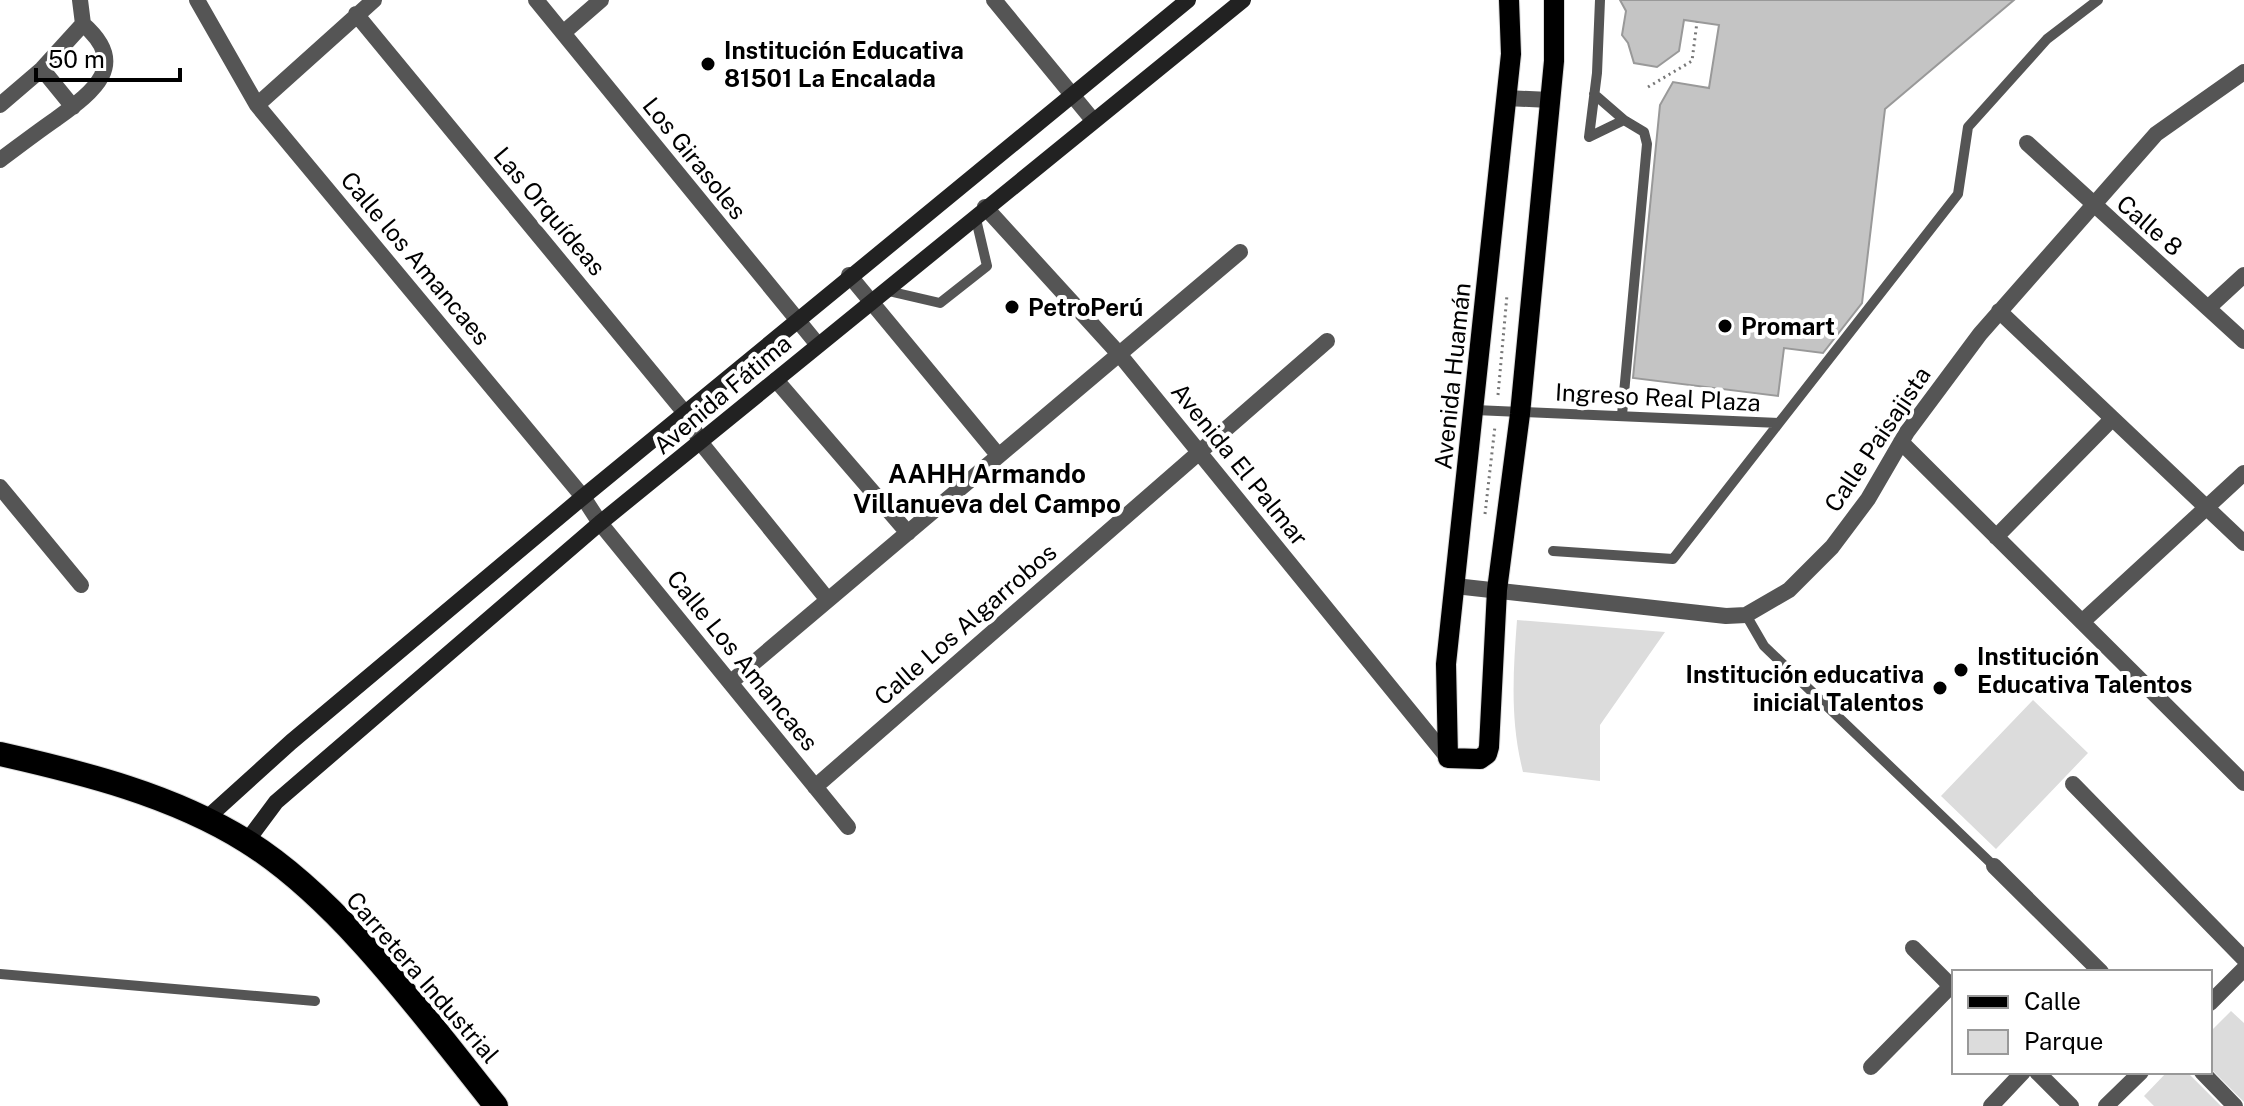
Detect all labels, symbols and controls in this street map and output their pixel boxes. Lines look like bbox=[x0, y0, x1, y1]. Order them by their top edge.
scale bar bbox=[36, 32, 180, 82]
place label: Institución Educativa 81501 La Encalada bbox=[724, 36, 964, 92]
text: 50 m bbox=[48, 45, 105, 73]
marker: Institución Educativa 81501 La Encalada bbox=[699, 55, 717, 73]
street label: Los Girasoles bbox=[637, 91, 753, 225]
street label: Las Orquídeas bbox=[488, 141, 612, 281]
street label: Calle los Amancaes bbox=[335, 166, 497, 350]
street label: Calle 8 bbox=[2111, 189, 2189, 261]
street label: Avenida Huamán bbox=[1428, 281, 1476, 471]
place label: PetroPerú bbox=[1028, 293, 1143, 321]
marker: PetroPerú bbox=[1003, 298, 1021, 316]
place label: Promart bbox=[1741, 312, 1835, 340]
marker: Promart bbox=[1716, 317, 1734, 335]
street label: Avenida Fátima bbox=[648, 328, 796, 460]
street label: Calle Paisajista bbox=[1818, 361, 1936, 517]
street label: Avenida El Palmar bbox=[1166, 377, 1314, 551]
street label: Ingreso Real Plaza bbox=[1554, 378, 1762, 416]
district label: AAHH Armando Villanueva del Campo bbox=[853, 458, 1121, 519]
street label: Calle Los Algarrobos bbox=[868, 537, 1062, 711]
street label: Calle Los Amancaes bbox=[662, 564, 824, 756]
place label: Institución Educativa Talentos bbox=[1977, 642, 2192, 698]
place label: Institución educativa inicial Talentos bbox=[1686, 660, 1924, 716]
marker: Institución Educativa Talentos bbox=[1952, 661, 1970, 679]
marker: Institución educativa inicial Talentos bbox=[1931, 679, 1949, 697]
street label: Carretera Industrial bbox=[341, 886, 505, 1068]
legend bbox=[1952, 970, 2212, 1074]
text: Calle bbox=[2024, 987, 2081, 1015]
text: Parque bbox=[2024, 1027, 2103, 1055]

